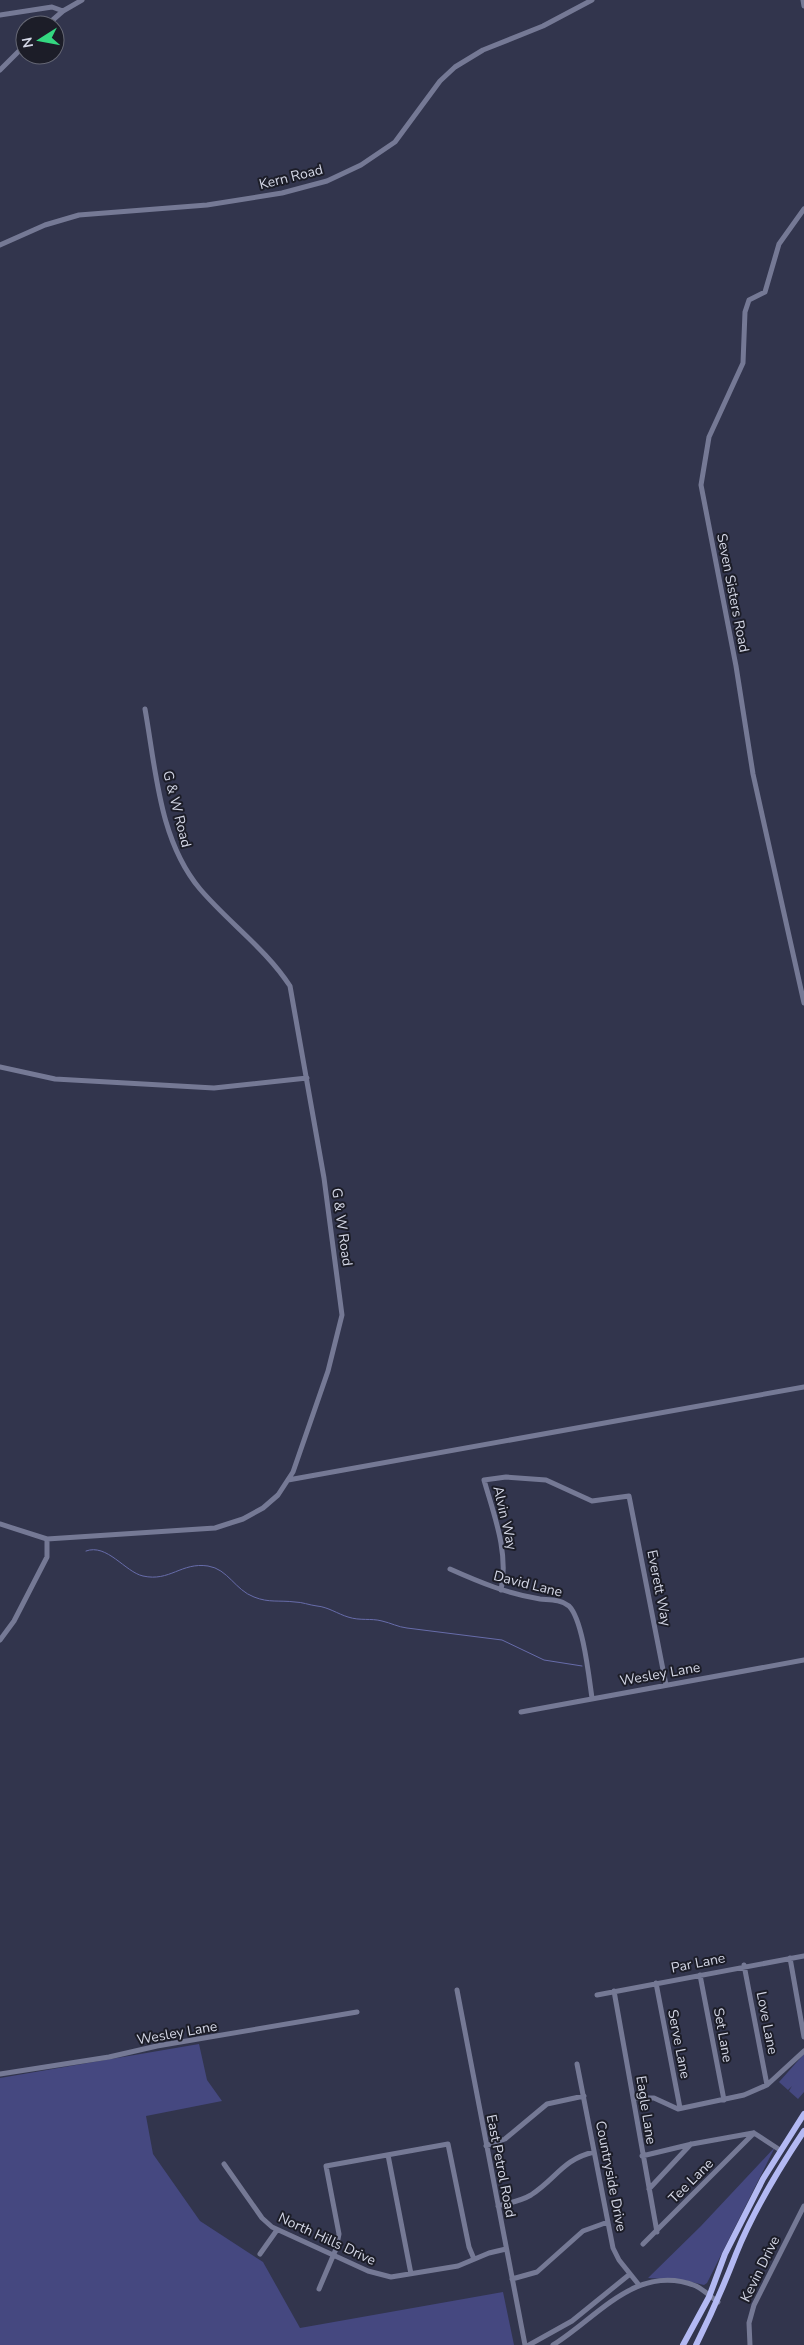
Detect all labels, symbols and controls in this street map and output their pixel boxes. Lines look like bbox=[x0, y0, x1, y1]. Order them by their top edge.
north arrow bbox=[15, 15, 65, 65]
text: N bbox=[17, 35, 38, 49]
street label: Kern Road bbox=[257, 160, 325, 194]
street label: Seven Sisters Road bbox=[712, 532, 754, 654]
street label: G & W Road bbox=[158, 769, 196, 849]
street label: G & W Road bbox=[327, 1187, 357, 1267]
street label: Alvin Way bbox=[488, 1484, 522, 1553]
street label: Everett Way bbox=[642, 1548, 676, 1629]
street label: David Lane bbox=[492, 1566, 564, 1602]
street label: Wesley Lane bbox=[618, 1658, 702, 1690]
street label: Par Lane bbox=[669, 1948, 727, 1978]
street label: Love Lane bbox=[752, 1990, 782, 2056]
street label: Set Lane bbox=[709, 2006, 737, 2064]
street label: Serve Lane bbox=[663, 2008, 695, 2080]
street label: Wesley Lane bbox=[135, 2017, 219, 2049]
street label: Eagle Lane bbox=[631, 2074, 661, 2146]
street label: East Petrol Road bbox=[482, 2113, 520, 2219]
street label: Countryside Drive bbox=[591, 2119, 631, 2233]
street label: Tee Lane bbox=[664, 2154, 718, 2208]
street label: North Hills Drive bbox=[275, 2208, 379, 2270]
street label: Kevin Drive bbox=[736, 2233, 784, 2305]

